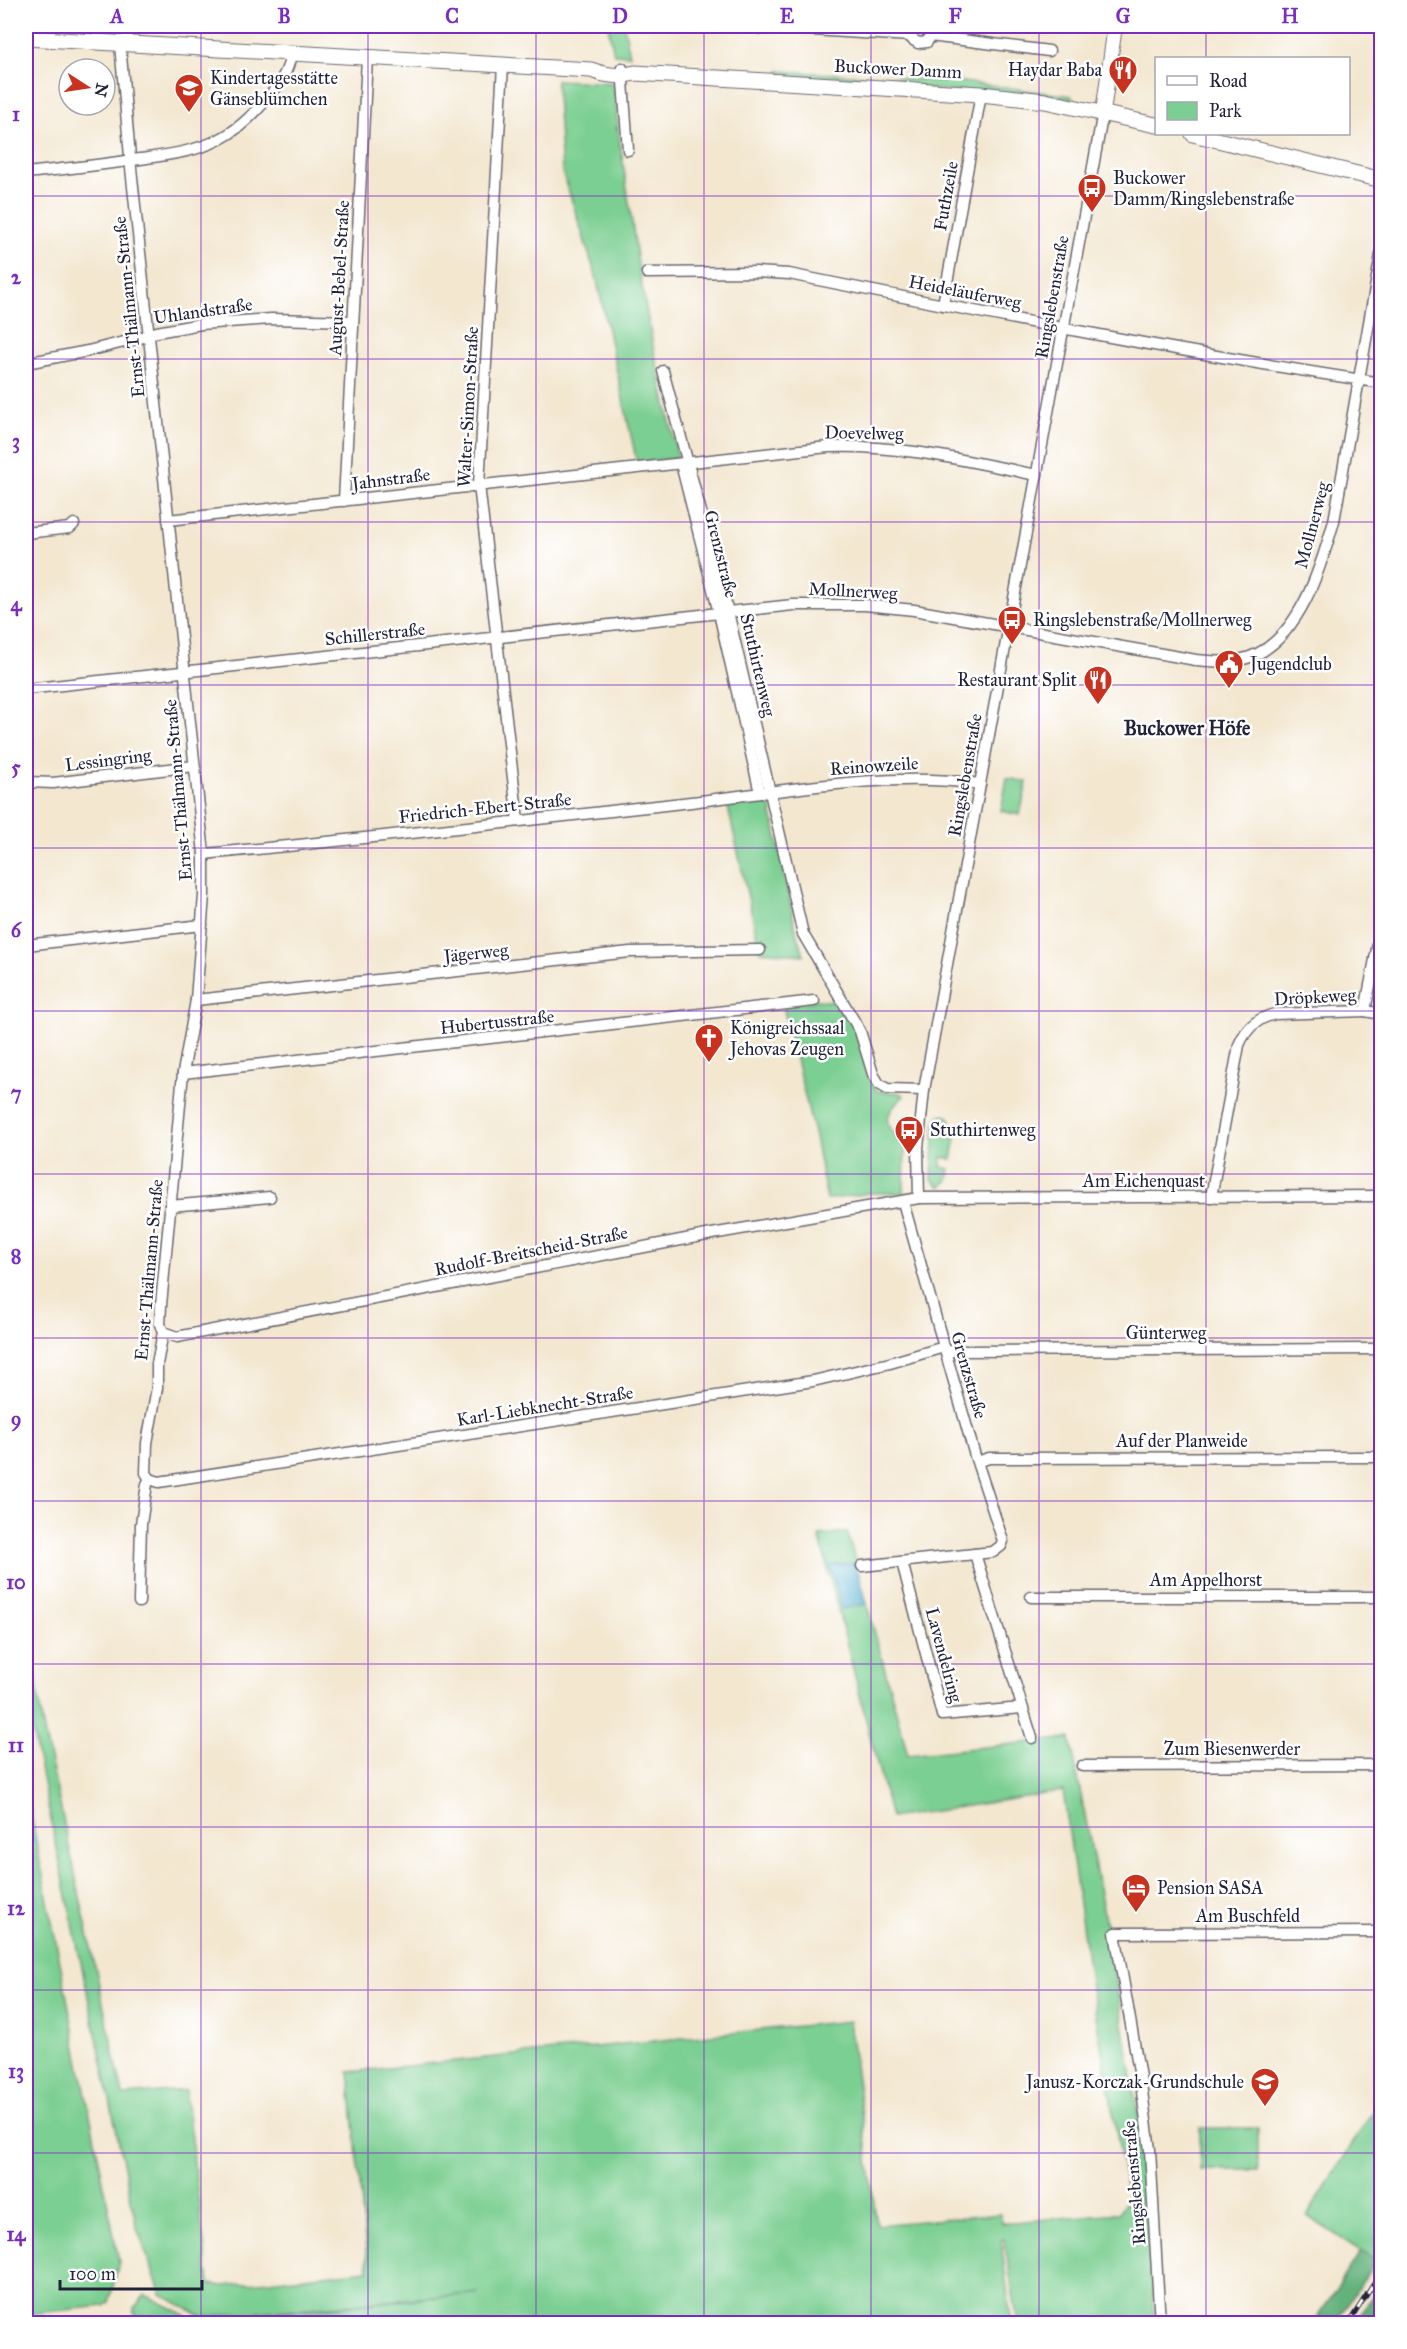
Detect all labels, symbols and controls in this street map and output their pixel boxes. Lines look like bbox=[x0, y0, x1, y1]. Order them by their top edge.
text: A bbox=[108, 4, 124, 28]
text: B bbox=[277, 4, 291, 28]
text: C bbox=[445, 4, 459, 28]
text: D bbox=[612, 4, 628, 28]
text: E bbox=[780, 4, 795, 28]
text: F bbox=[948, 4, 962, 28]
text: G bbox=[1116, 4, 1131, 28]
text: H bbox=[1281, 4, 1299, 28]
restaurant icon: Haydar Baba bbox=[1107, 54, 1139, 96]
street label: Buckower Damm bbox=[833, 55, 963, 83]
north arrow bbox=[57, 57, 117, 117]
legend bbox=[1155, 57, 1350, 135]
place label: Haydar Baba bbox=[1008, 59, 1102, 81]
place label: Kindertagesstätte Gänseblümchen bbox=[210, 67, 338, 110]
text: Road bbox=[1209, 70, 1247, 92]
school or university icon: Kindertagesstätte Gänseblümchen bbox=[173, 72, 205, 114]
text: N bbox=[90, 81, 112, 99]
text: Park bbox=[1209, 100, 1242, 122]
text: 1 bbox=[12, 102, 20, 126]
street label: Futhzeile bbox=[929, 159, 963, 233]
place label: Buckower Damm/Ringslebenstraße bbox=[1113, 167, 1295, 211]
bus stop icon: Buckower Damm/Ringslebenstraße bbox=[1076, 172, 1108, 214]
street label: August-Bebel-Straße bbox=[324, 200, 355, 357]
street label: Ernst-Thälmann-Straße bbox=[109, 215, 149, 399]
street label: Ringslebenstraße bbox=[1030, 234, 1075, 360]
text: 2 bbox=[11, 265, 22, 289]
street label: Heideläuferweg bbox=[907, 270, 1024, 315]
street label: Uhlandstraße bbox=[152, 293, 254, 329]
street label: Walter-Simon-Straße bbox=[453, 326, 483, 488]
street label: Doevelweg bbox=[824, 421, 904, 446]
text: 3 bbox=[12, 429, 20, 454]
street label: Jahnstraße bbox=[349, 463, 431, 496]
street label: Mollnerweg bbox=[1290, 479, 1335, 571]
street label: Grenzstraße bbox=[700, 508, 742, 600]
street label: Mollnerweg bbox=[808, 578, 899, 605]
text: 4 bbox=[10, 592, 22, 617]
bus stop icon: Ringslebenstraße/Mollnerweg bbox=[996, 604, 1028, 646]
place label: Ringslebenstraße/Mollnerweg bbox=[1033, 609, 1252, 632]
street label: Stuthirtenweg bbox=[734, 611, 781, 720]
street label: Schillerstraße bbox=[324, 618, 426, 650]
public building icon: Jugendclub bbox=[1213, 648, 1245, 690]
place label: Jugendclub bbox=[1248, 653, 1332, 676]
restaurant icon: Restaurant Split bbox=[1082, 664, 1114, 706]
place label: Restaurant Split bbox=[957, 669, 1078, 691]
street label: Ernst-Thälmann-Straße bbox=[159, 698, 197, 882]
street label: Ringslebenstraße bbox=[943, 712, 988, 838]
district label: Buckower Höfe bbox=[1124, 716, 1251, 740]
street label: Lessingring bbox=[64, 744, 153, 777]
street label: Reinowzeile bbox=[829, 752, 919, 780]
text: 5 bbox=[11, 755, 21, 779]
street label: Friedrich-Ebert-Straße bbox=[397, 788, 573, 828]
text: 6 bbox=[11, 918, 23, 942]
street label: Jägerweg bbox=[441, 939, 510, 969]
street label: Dröpkeweg bbox=[1273, 984, 1357, 1011]
street label: Hubertusstraße bbox=[439, 1005, 555, 1039]
place label: Königreichssaal Jehovas Zeugen bbox=[728, 1017, 845, 1061]
church icon: Königreichssaal Jehovas Zeugen bbox=[693, 1022, 725, 1064]
text: 7 bbox=[11, 1081, 22, 1105]
bus stop icon: Stuthirtenweg bbox=[893, 1114, 925, 1156]
place label: Stuthirtenweg bbox=[930, 1119, 1036, 1142]
street label: Am Eichenquast bbox=[1082, 1170, 1206, 1193]
street label: Ernst-Thälmann-Straße bbox=[130, 1178, 168, 1362]
street label: Rudolf-Breitscheid-Straße bbox=[432, 1221, 630, 1281]
text: 8 bbox=[11, 1244, 21, 1268]
street label: Günterweg bbox=[1126, 1322, 1207, 1345]
street label: Grenzstraße bbox=[946, 1329, 992, 1421]
street label: Karl-Liebknecht-Straße bbox=[455, 1381, 635, 1431]
text: 9 bbox=[11, 1407, 21, 1432]
street label: Auf der Planweide bbox=[1115, 1430, 1248, 1452]
street label: Am Appelhorst bbox=[1149, 1569, 1263, 1591]
text: 10 bbox=[6, 1570, 26, 1594]
street label: Lavendelring bbox=[920, 1605, 967, 1706]
text: 11 bbox=[8, 1733, 24, 1757]
street label: Zum Biesenwerder bbox=[1164, 1738, 1301, 1760]
hotel icon: Pension SASA bbox=[1120, 1872, 1152, 1914]
place label: Pension SASA bbox=[1157, 1877, 1263, 1899]
text: 12 bbox=[7, 1896, 26, 1920]
street label: Am Buschfeld bbox=[1195, 1905, 1300, 1927]
text: 13 bbox=[8, 2059, 24, 2084]
school or university icon: Janusz-Korczak-Grundschule bbox=[1249, 2066, 1281, 2108]
place label: Janusz-Korczak-Grundschule bbox=[1024, 2071, 1244, 2094]
street label: Ringslebenstraße bbox=[1118, 2120, 1151, 2246]
text: 14 bbox=[6, 2222, 26, 2247]
scale bar bbox=[60, 2253, 202, 2291]
text: 100 m bbox=[69, 2263, 116, 2285]

